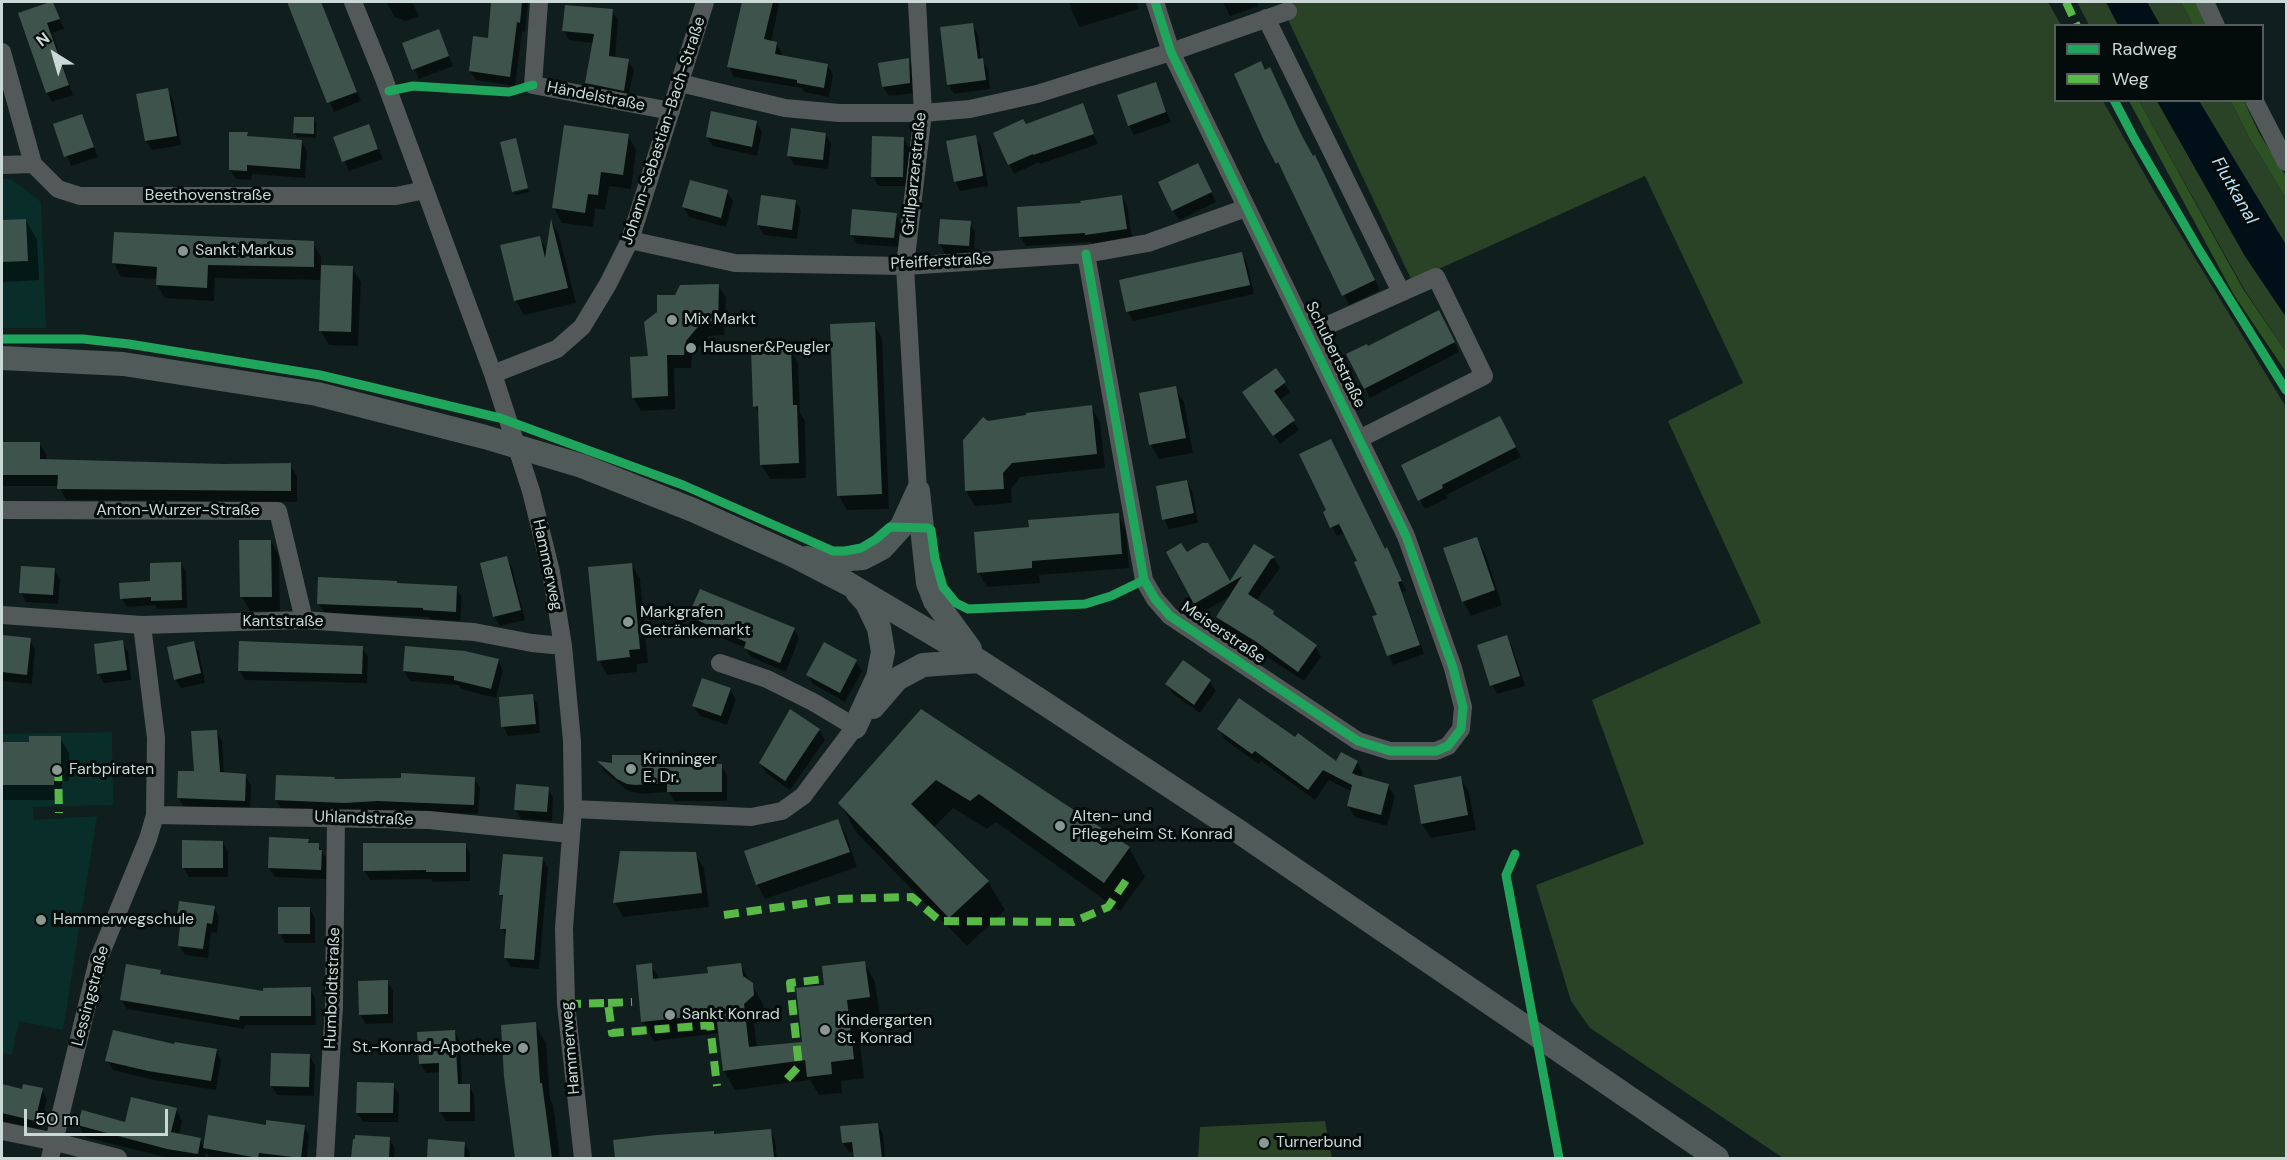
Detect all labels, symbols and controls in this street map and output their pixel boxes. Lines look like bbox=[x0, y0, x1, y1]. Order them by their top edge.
street label: Johann-Sebastian-Bach-Straße bbox=[618, 14, 710, 248]
north arrow bbox=[24, 24, 84, 84]
legend bbox=[2054, 24, 2264, 102]
text: N bbox=[32, 27, 54, 51]
text: Radweg bbox=[2112, 37, 2177, 61]
text: Weg bbox=[2112, 67, 2149, 91]
street label: Händelstraße bbox=[545, 78, 647, 116]
street label: Grillparzerstraße bbox=[899, 111, 931, 237]
water label: Flutkanal bbox=[2206, 154, 2262, 228]
street label: Beethovenstraße bbox=[145, 186, 271, 206]
place label: Sankt Markus bbox=[195, 241, 294, 261]
marker: Sankt Markus bbox=[176, 244, 190, 258]
street label: Pfeifferstraße bbox=[890, 250, 992, 274]
street label: Schubertstraße bbox=[1301, 299, 1369, 411]
place label: Mix Markt bbox=[684, 310, 756, 330]
marker: Mix Markt bbox=[665, 313, 679, 327]
place label: Hausner&Peugler bbox=[703, 338, 830, 358]
marker: Hausner&Peugler bbox=[684, 341, 698, 355]
street label: Anton-Wurzer-Straße bbox=[96, 501, 260, 521]
street label: Hammerweg bbox=[528, 518, 566, 612]
street label: Meiserstraße bbox=[1177, 598, 1269, 668]
place label: Markgrafen Getränkemarkt bbox=[640, 603, 751, 641]
street label: Kantstraße bbox=[242, 612, 324, 632]
marker: Markgrafen Getränkemarkt bbox=[621, 615, 635, 629]
place label: Krinninger E. Dr. bbox=[643, 750, 717, 788]
place label: Farbpiraten bbox=[69, 760, 154, 780]
marker: Krinninger E. Dr. bbox=[624, 762, 638, 776]
marker: Farbpiraten bbox=[50, 763, 64, 777]
place label: Alten- und Pflegeheim St. Konrad bbox=[1072, 807, 1233, 845]
street label: Uhlandstraße bbox=[314, 808, 414, 830]
marker: Alten- und Pflegeheim St. Konrad bbox=[1053, 819, 1067, 833]
place label: Hammerwegschule bbox=[53, 910, 194, 930]
marker: Hammerwegschule bbox=[34, 913, 48, 927]
street label: Humboldtstraße bbox=[321, 927, 345, 1049]
street label: Lessingstraße bbox=[68, 944, 114, 1048]
street label: Hammerweg bbox=[557, 1001, 585, 1095]
place label: Sankt Konrad bbox=[682, 1005, 780, 1025]
marker: Sankt Konrad bbox=[663, 1008, 677, 1022]
place label: Kindergarten St. Konrad bbox=[837, 1011, 932, 1049]
marker: Kindergarten St. Konrad bbox=[818, 1023, 832, 1037]
place label: St.-Konrad-Apotheke bbox=[352, 1038, 511, 1058]
marker: St.-Konrad-Apotheke bbox=[516, 1041, 530, 1055]
scale bar bbox=[27, 1097, 171, 1135]
text: 50 m bbox=[35, 1107, 79, 1131]
place label: Turnerbund bbox=[1276, 1133, 1362, 1153]
marker: Turnerbund bbox=[1257, 1136, 1271, 1150]

